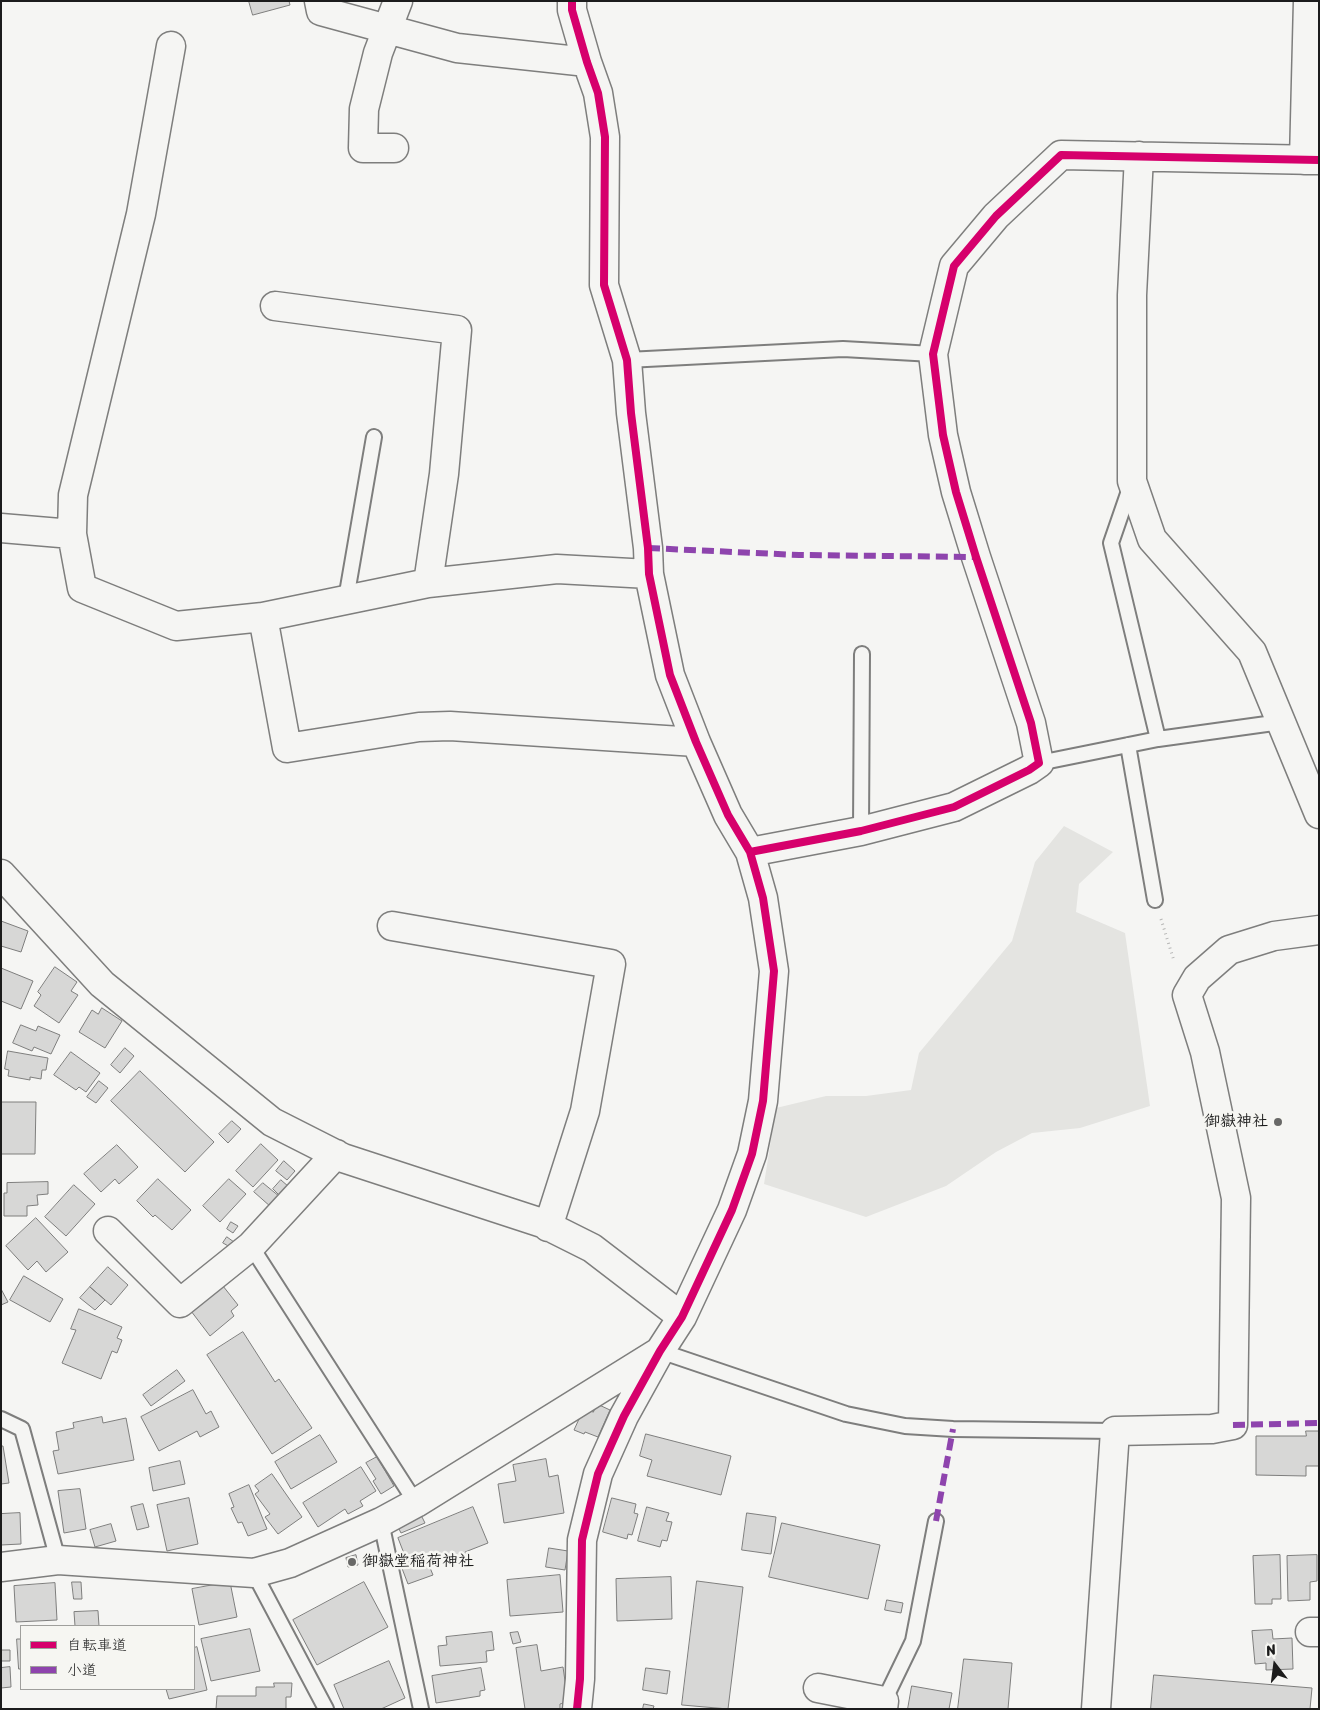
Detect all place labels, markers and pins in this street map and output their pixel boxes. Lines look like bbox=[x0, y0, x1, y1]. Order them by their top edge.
place label: 御嶽神社 bbox=[1204, 1112, 1268, 1132]
marker: 御嶽神社 bbox=[1272, 1116, 1284, 1128]
place label: 御嶽堂稲荷神社 bbox=[362, 1552, 474, 1572]
marker: 御嶽堂稲荷神社 bbox=[346, 1556, 358, 1568]

